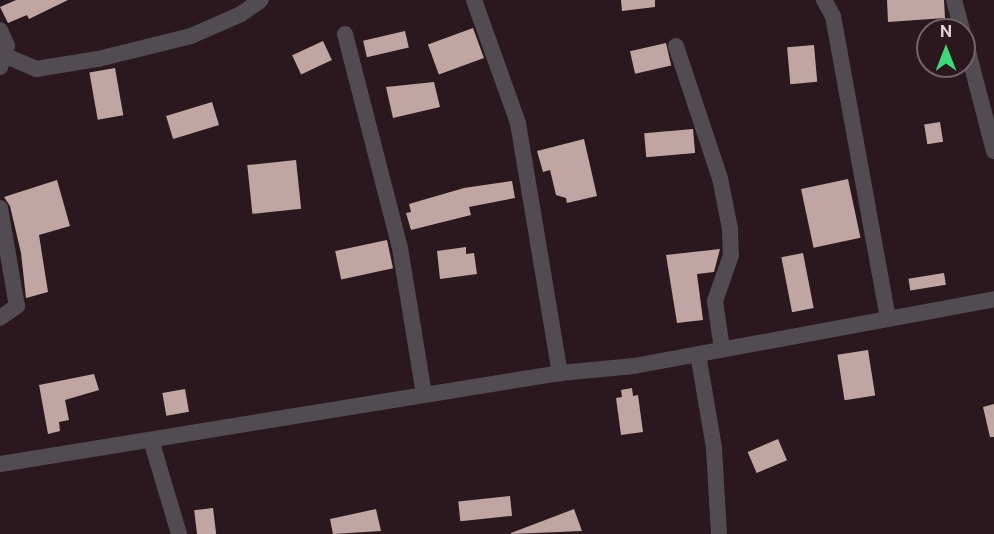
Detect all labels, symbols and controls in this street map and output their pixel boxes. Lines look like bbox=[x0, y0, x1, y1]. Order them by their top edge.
north arrow bbox=[916, 18, 976, 78]
text: N bbox=[940, 22, 952, 41]

